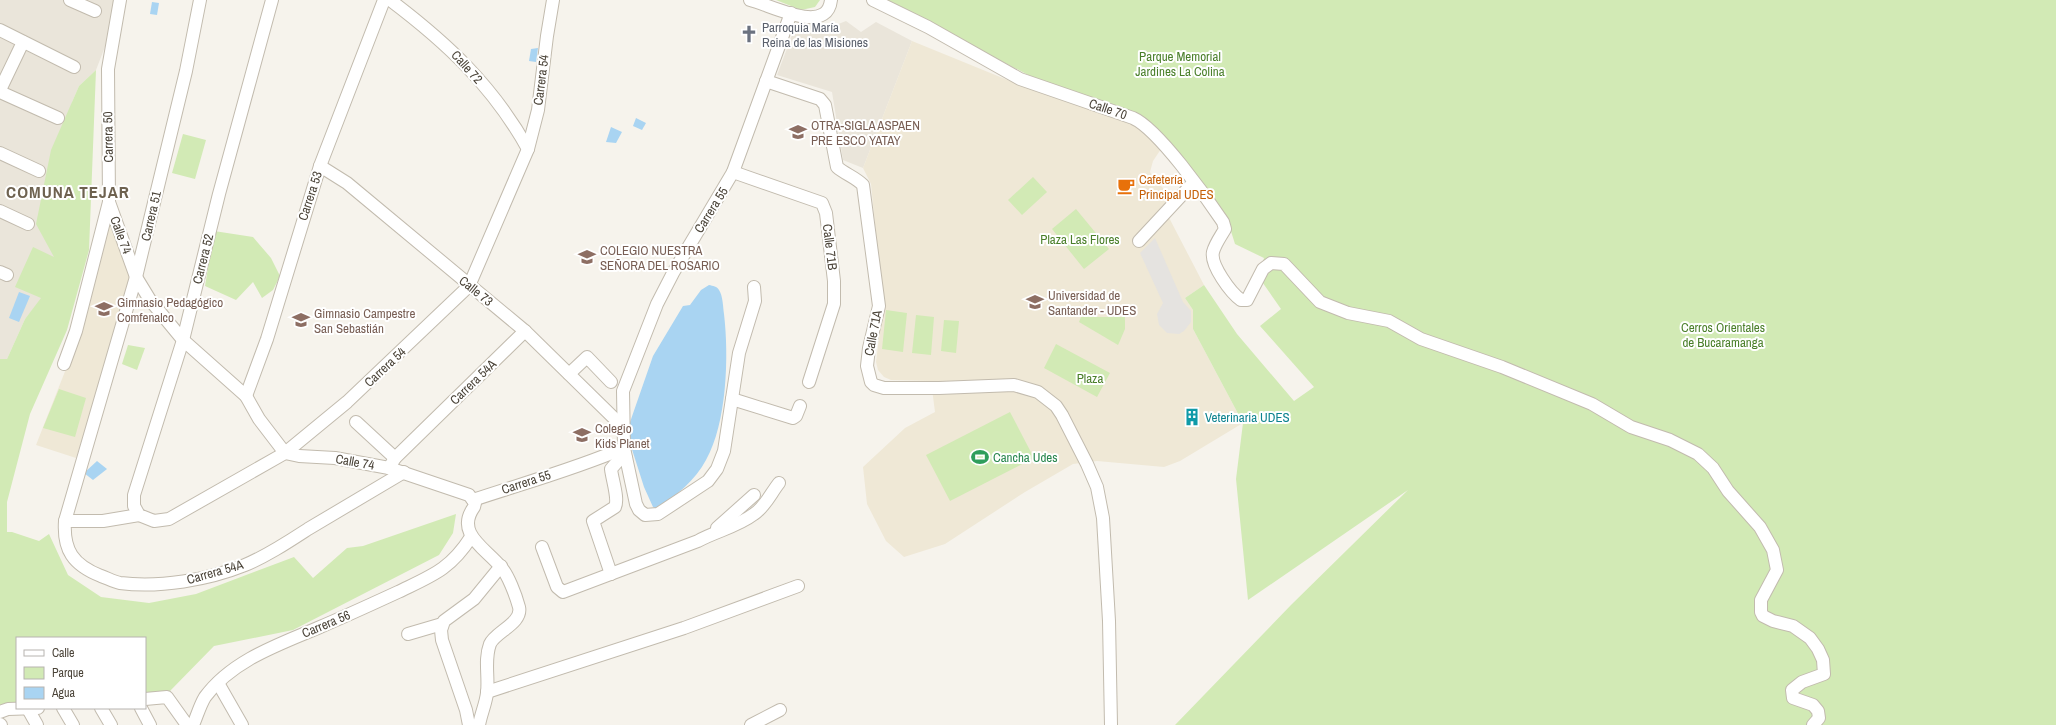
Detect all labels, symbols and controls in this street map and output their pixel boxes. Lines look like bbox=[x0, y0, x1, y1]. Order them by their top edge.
place label: Parroquia María Reina de las Misiones bbox=[762, 19, 868, 51]
church icon: Parroquia María Reina de las Misiones bbox=[739, 24, 759, 44]
street label: Calle 72 bbox=[448, 47, 486, 87]
park label: Parque Memorial Jardines La Colina bbox=[1135, 48, 1225, 80]
street label: Carrera 54 bbox=[529, 54, 553, 106]
street label: Calle 70 bbox=[1087, 95, 1129, 123]
street label: Carrera 50 bbox=[99, 111, 117, 163]
place label: OTRA-SIGLA ASPAEN PRE ESCO YATAY bbox=[811, 117, 920, 149]
school or university icon: OTRA-SIGLA ASPAEN PRE ESCO YATAY bbox=[788, 122, 808, 142]
street label: Carrera 53 bbox=[294, 169, 326, 223]
place label: Cafetería Principal UDES bbox=[1139, 171, 1214, 203]
cafe icon: Cafetería Principal UDES bbox=[1116, 176, 1136, 196]
district label: COMUNA TEJAR bbox=[6, 180, 130, 203]
street label: Carrera 55 bbox=[690, 184, 732, 236]
street label: Carrera 51 bbox=[137, 189, 165, 243]
street label: Calle 74 bbox=[106, 214, 136, 256]
street label: Calle 71B bbox=[819, 223, 841, 271]
park label: Plaza Las Flores bbox=[1040, 231, 1120, 248]
street label: Carrera 52 bbox=[189, 232, 217, 286]
place label: COLEGIO NUESTRA SEÑORA DEL ROSARIO bbox=[600, 242, 720, 274]
school or university icon: COLEGIO NUESTRA SEÑORA DEL ROSARIO bbox=[577, 247, 597, 267]
street label: Calle 73 bbox=[455, 272, 497, 310]
place label: Universidad de Santander - UDES bbox=[1048, 287, 1136, 319]
school or university icon: Universidad de Santander - UDES bbox=[1025, 292, 1045, 312]
place label: Gimnasio Pedagógico Comfenalco bbox=[117, 294, 223, 326]
school or university icon: Gimnasio Pedagógico Comfenalco bbox=[94, 299, 114, 319]
place label: Gimnasio Campestre San Sebastián bbox=[314, 305, 415, 337]
street label: Calle 71A bbox=[860, 308, 886, 357]
school or university icon: Gimnasio Campestre San Sebastián bbox=[291, 310, 311, 330]
park label: Cerros Orientales de Bucaramanga bbox=[1681, 319, 1765, 351]
street label: Carrera 54 bbox=[361, 343, 409, 391]
street label: Carrera 54A bbox=[446, 355, 500, 408]
park label: Plaza bbox=[1077, 370, 1103, 387]
building icon: Veterinaria UDES bbox=[1182, 407, 1202, 427]
place label: Veterinaria UDES bbox=[1205, 409, 1290, 426]
place label: Colegio Kids Planet bbox=[595, 420, 650, 452]
school or university icon: Colegio Kids Planet bbox=[572, 425, 592, 445]
sports icon: Cancha Udes bbox=[970, 447, 990, 467]
place label: Cancha Udes bbox=[993, 449, 1058, 466]
street label: Calle 74 bbox=[334, 450, 376, 474]
street label: Carrera 55 bbox=[499, 466, 553, 498]
street label: Carrera 54A bbox=[185, 556, 246, 588]
street label: Carrera 56 bbox=[299, 606, 353, 642]
legend bbox=[16, 637, 146, 709]
text: Calle bbox=[52, 645, 74, 661]
text: Parque bbox=[52, 665, 84, 681]
text: Agua bbox=[51, 685, 76, 701]

